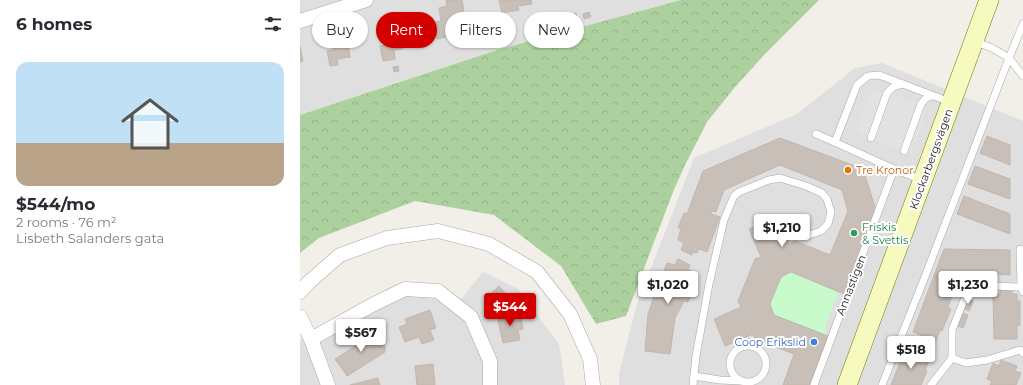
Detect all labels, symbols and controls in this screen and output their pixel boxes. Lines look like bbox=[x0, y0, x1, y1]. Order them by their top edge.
chip: Buy bbox=[312, 12, 368, 48]
chip: Rent bbox=[376, 12, 437, 48]
chip: Filters bbox=[445, 12, 516, 48]
chip: New bbox=[524, 12, 584, 48]
icon: filters bbox=[262, 13, 284, 35]
text: 6 homes bbox=[16, 14, 92, 34]
icon: home bbox=[114, 88, 186, 160]
street label: Klockarbergsvägen bbox=[906, 107, 956, 211]
place label: Tre Kronor bbox=[856, 163, 914, 177]
marker: Tre Kronor bbox=[843, 165, 853, 175]
text: $544/mo bbox=[16, 194, 95, 214]
text: 2 rooms · 76 m² bbox=[16, 214, 116, 230]
pin: $1,210 bbox=[749, 214, 815, 248]
text: $1,210 bbox=[763, 219, 801, 235]
place label: Friskis & Svettis bbox=[862, 220, 909, 247]
marker: Friskis & Svettis bbox=[849, 228, 859, 238]
text: Lisbeth Salanders gata bbox=[16, 230, 164, 246]
street label: Annastigen bbox=[833, 253, 869, 317]
pin: $1,020 bbox=[635, 271, 701, 305]
pin: $1,230 bbox=[935, 271, 1001, 305]
text: $1,020 bbox=[647, 276, 689, 292]
text: $1,230 bbox=[948, 276, 989, 292]
pin: $544 bbox=[486, 293, 534, 327]
text: $544 bbox=[493, 298, 527, 314]
pin: $567 bbox=[337, 319, 385, 353]
text: $567 bbox=[345, 324, 377, 340]
place label: Coop Erikslid bbox=[735, 335, 806, 349]
pin: $518 bbox=[887, 336, 935, 370]
marker: Coop Erikslid bbox=[809, 337, 819, 347]
text: $518 bbox=[896, 341, 926, 357]

